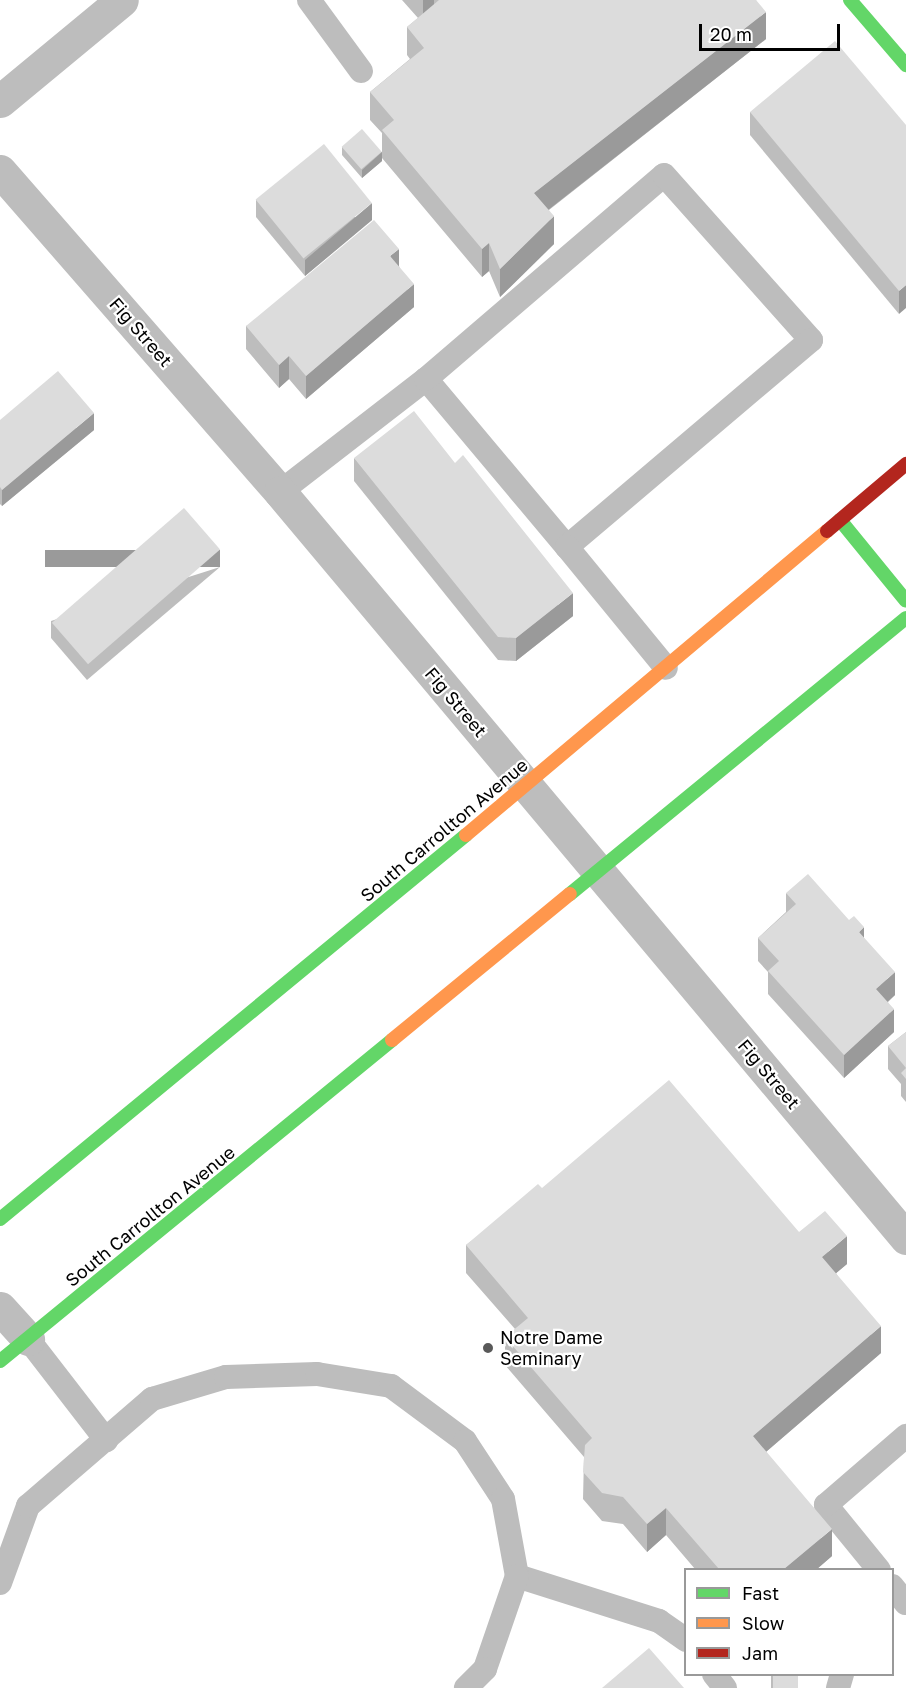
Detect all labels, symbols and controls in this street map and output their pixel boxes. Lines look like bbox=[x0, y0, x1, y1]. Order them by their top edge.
scale bar bbox=[702, 12, 843, 50]
text: 20 m bbox=[710, 23, 752, 45]
street label: Fig Street bbox=[105, 293, 177, 371]
street label: Fig Street bbox=[421, 663, 491, 741]
street label: South Carrollton Avenue bbox=[356, 754, 532, 906]
street label: Fig Street bbox=[734, 1035, 804, 1113]
street label: South Carrollton Avenue bbox=[61, 1141, 239, 1291]
place label: Notre Dame Seminary bbox=[500, 1327, 603, 1370]
marker: Notre Dame Seminary bbox=[481, 1341, 495, 1355]
legend bbox=[684, 1568, 894, 1676]
text: Fast bbox=[742, 1582, 779, 1604]
text: Slow bbox=[742, 1612, 784, 1634]
text: Jam bbox=[742, 1642, 778, 1664]

